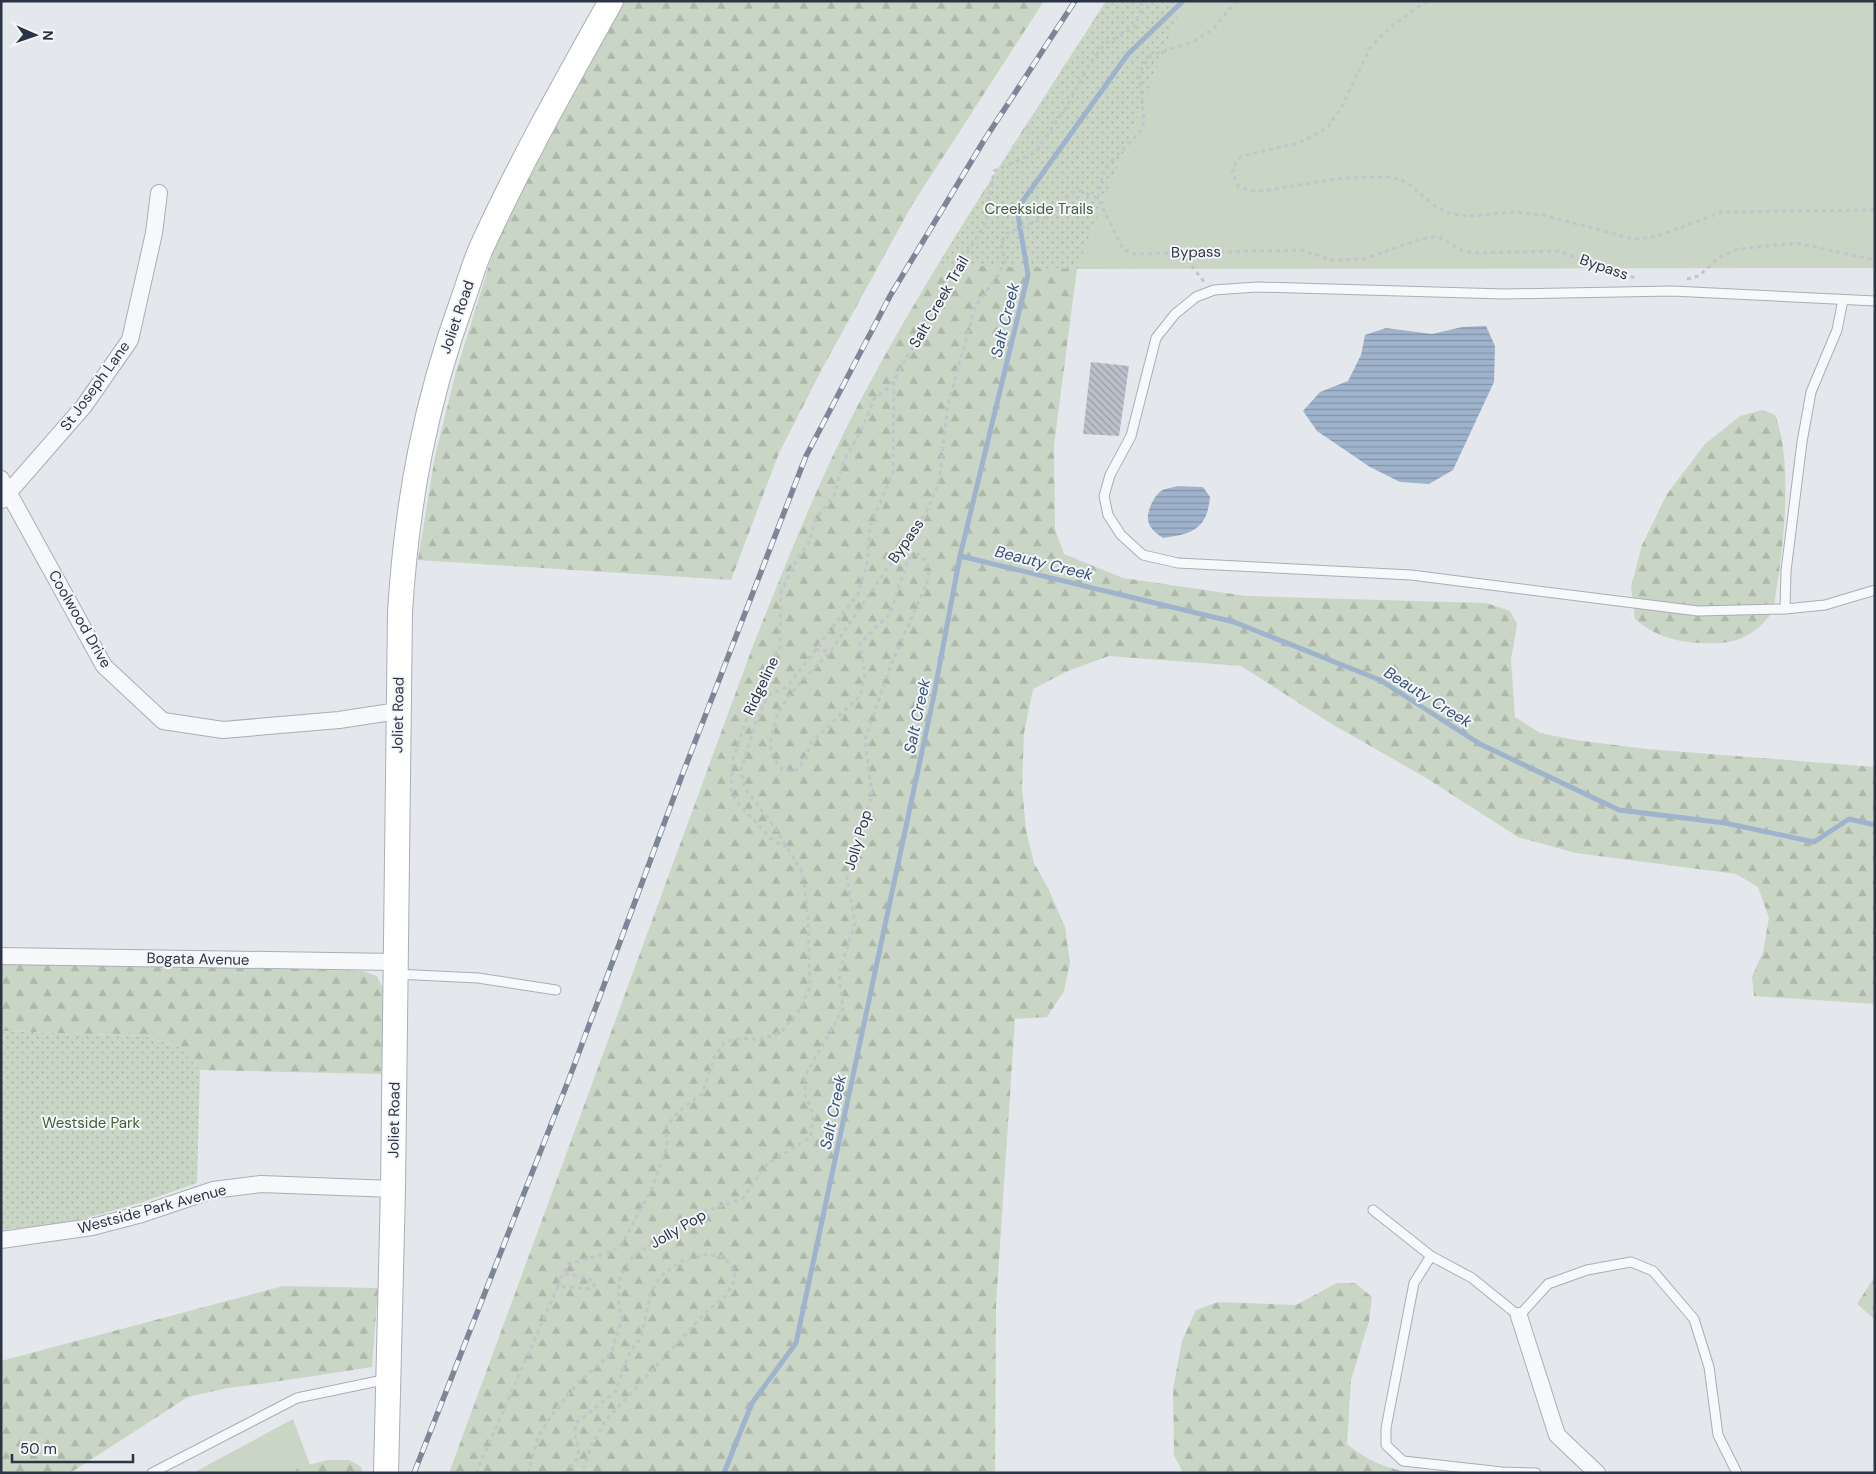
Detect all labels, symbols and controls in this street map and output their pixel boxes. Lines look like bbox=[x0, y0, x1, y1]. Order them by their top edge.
north arrow bbox=[10, 10, 60, 60]
text: N bbox=[39, 30, 57, 41]
park label: Creekside Trails bbox=[985, 199, 1093, 219]
street label: Bypass bbox=[1171, 242, 1221, 262]
street label: Bypass bbox=[1577, 249, 1631, 285]
street label: Salt Creek Trail bbox=[905, 252, 973, 352]
street label: Joliet Road bbox=[435, 278, 479, 356]
water label: Salt Creek bbox=[986, 280, 1025, 359]
street label: St Joseph Lane bbox=[56, 337, 134, 435]
street label: Bypass bbox=[883, 515, 929, 567]
water label: Beauty Creek bbox=[993, 541, 1096, 585]
street label: Coolwood Drive bbox=[44, 566, 116, 672]
street label: Ridgeline bbox=[739, 653, 783, 719]
water label: Beauty Creek bbox=[1380, 662, 1477, 733]
water label: Salt Creek bbox=[899, 676, 935, 755]
street label: Joliet Road bbox=[387, 677, 409, 753]
street label: Jolly Pop bbox=[839, 807, 877, 873]
street label: Bogata Avenue bbox=[146, 948, 250, 970]
water label: Salt Creek bbox=[815, 1072, 851, 1151]
street label: Joliet Road bbox=[383, 1082, 405, 1158]
park label: Westside Park bbox=[42, 1113, 140, 1133]
street label: Westside Park Avenue bbox=[76, 1180, 228, 1238]
street label: Jolly Pop bbox=[646, 1205, 710, 1253]
scale bar bbox=[12, 1432, 134, 1464]
text: 50 m bbox=[20, 1439, 57, 1459]

